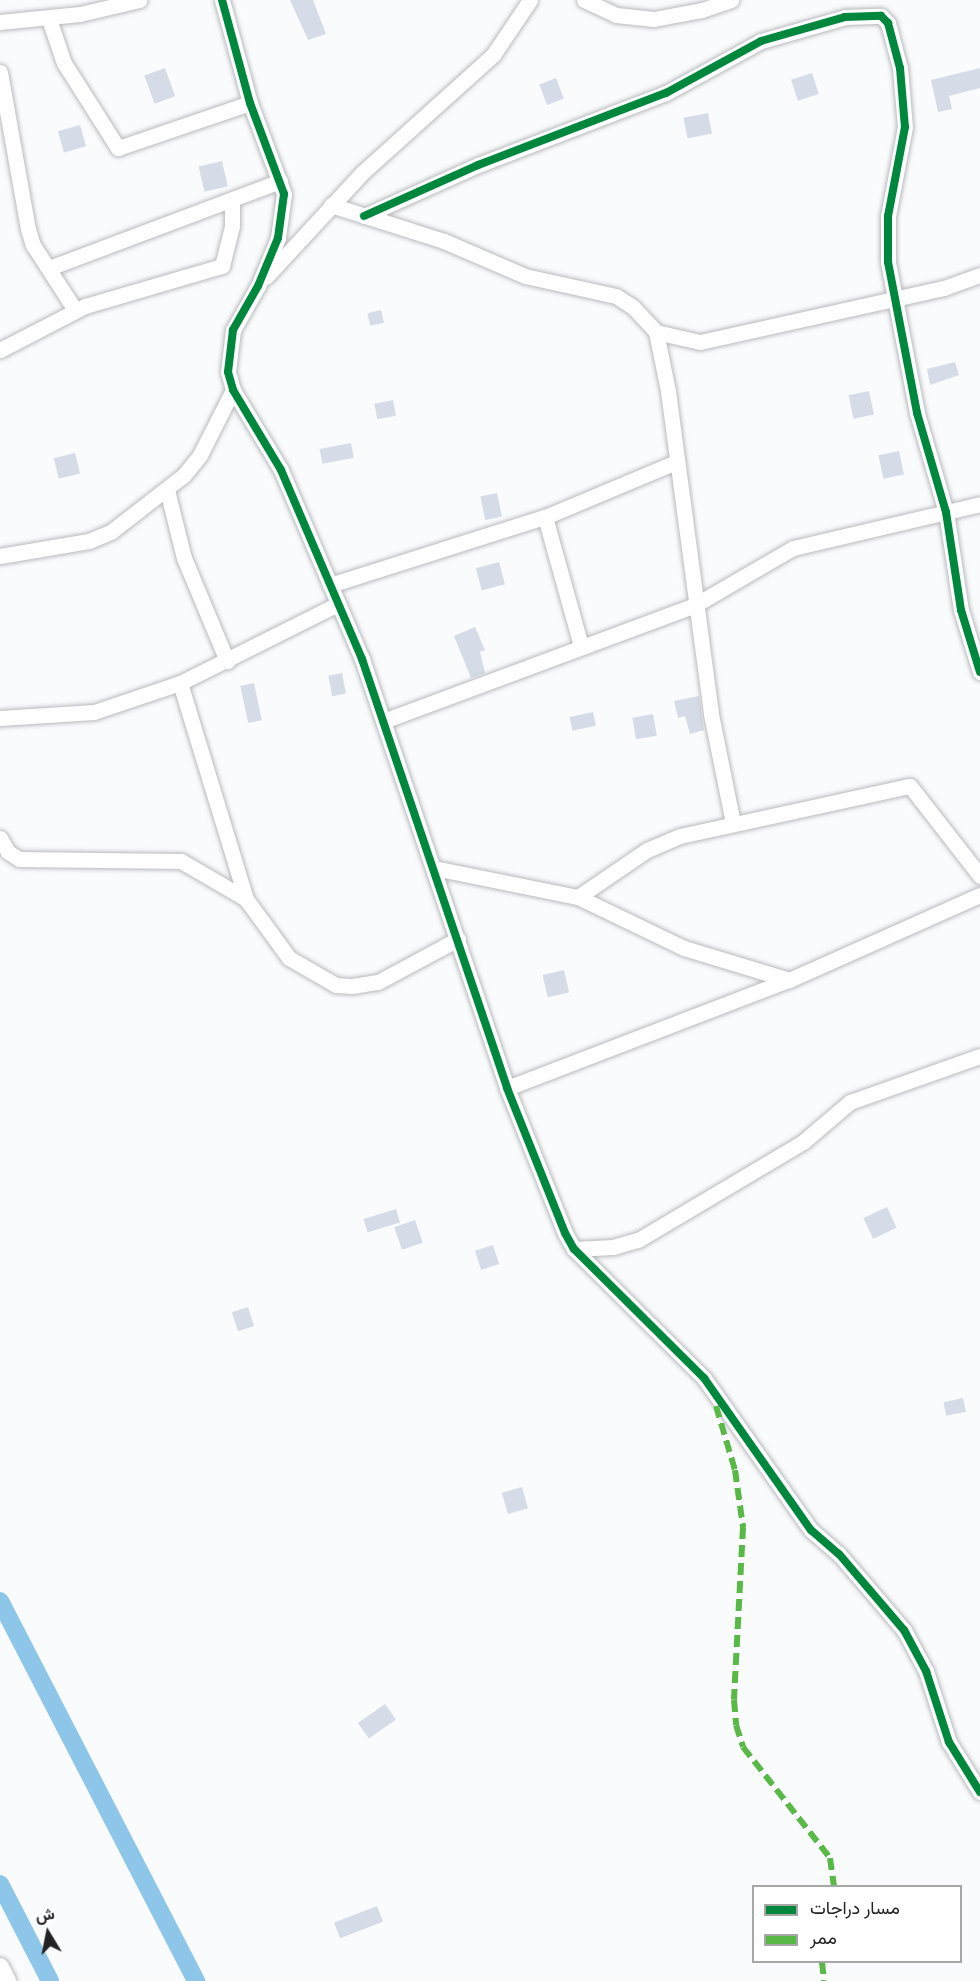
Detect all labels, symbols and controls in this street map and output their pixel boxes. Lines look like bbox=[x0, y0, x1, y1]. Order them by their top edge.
legend bbox=[752, 1885, 962, 1963]
text: مسار دراجات bbox=[810, 1897, 900, 1919]
north arrow bbox=[18, 1903, 78, 1963]
text: ش bbox=[34, 1904, 56, 1927]
text: ممر bbox=[810, 1927, 837, 1949]

